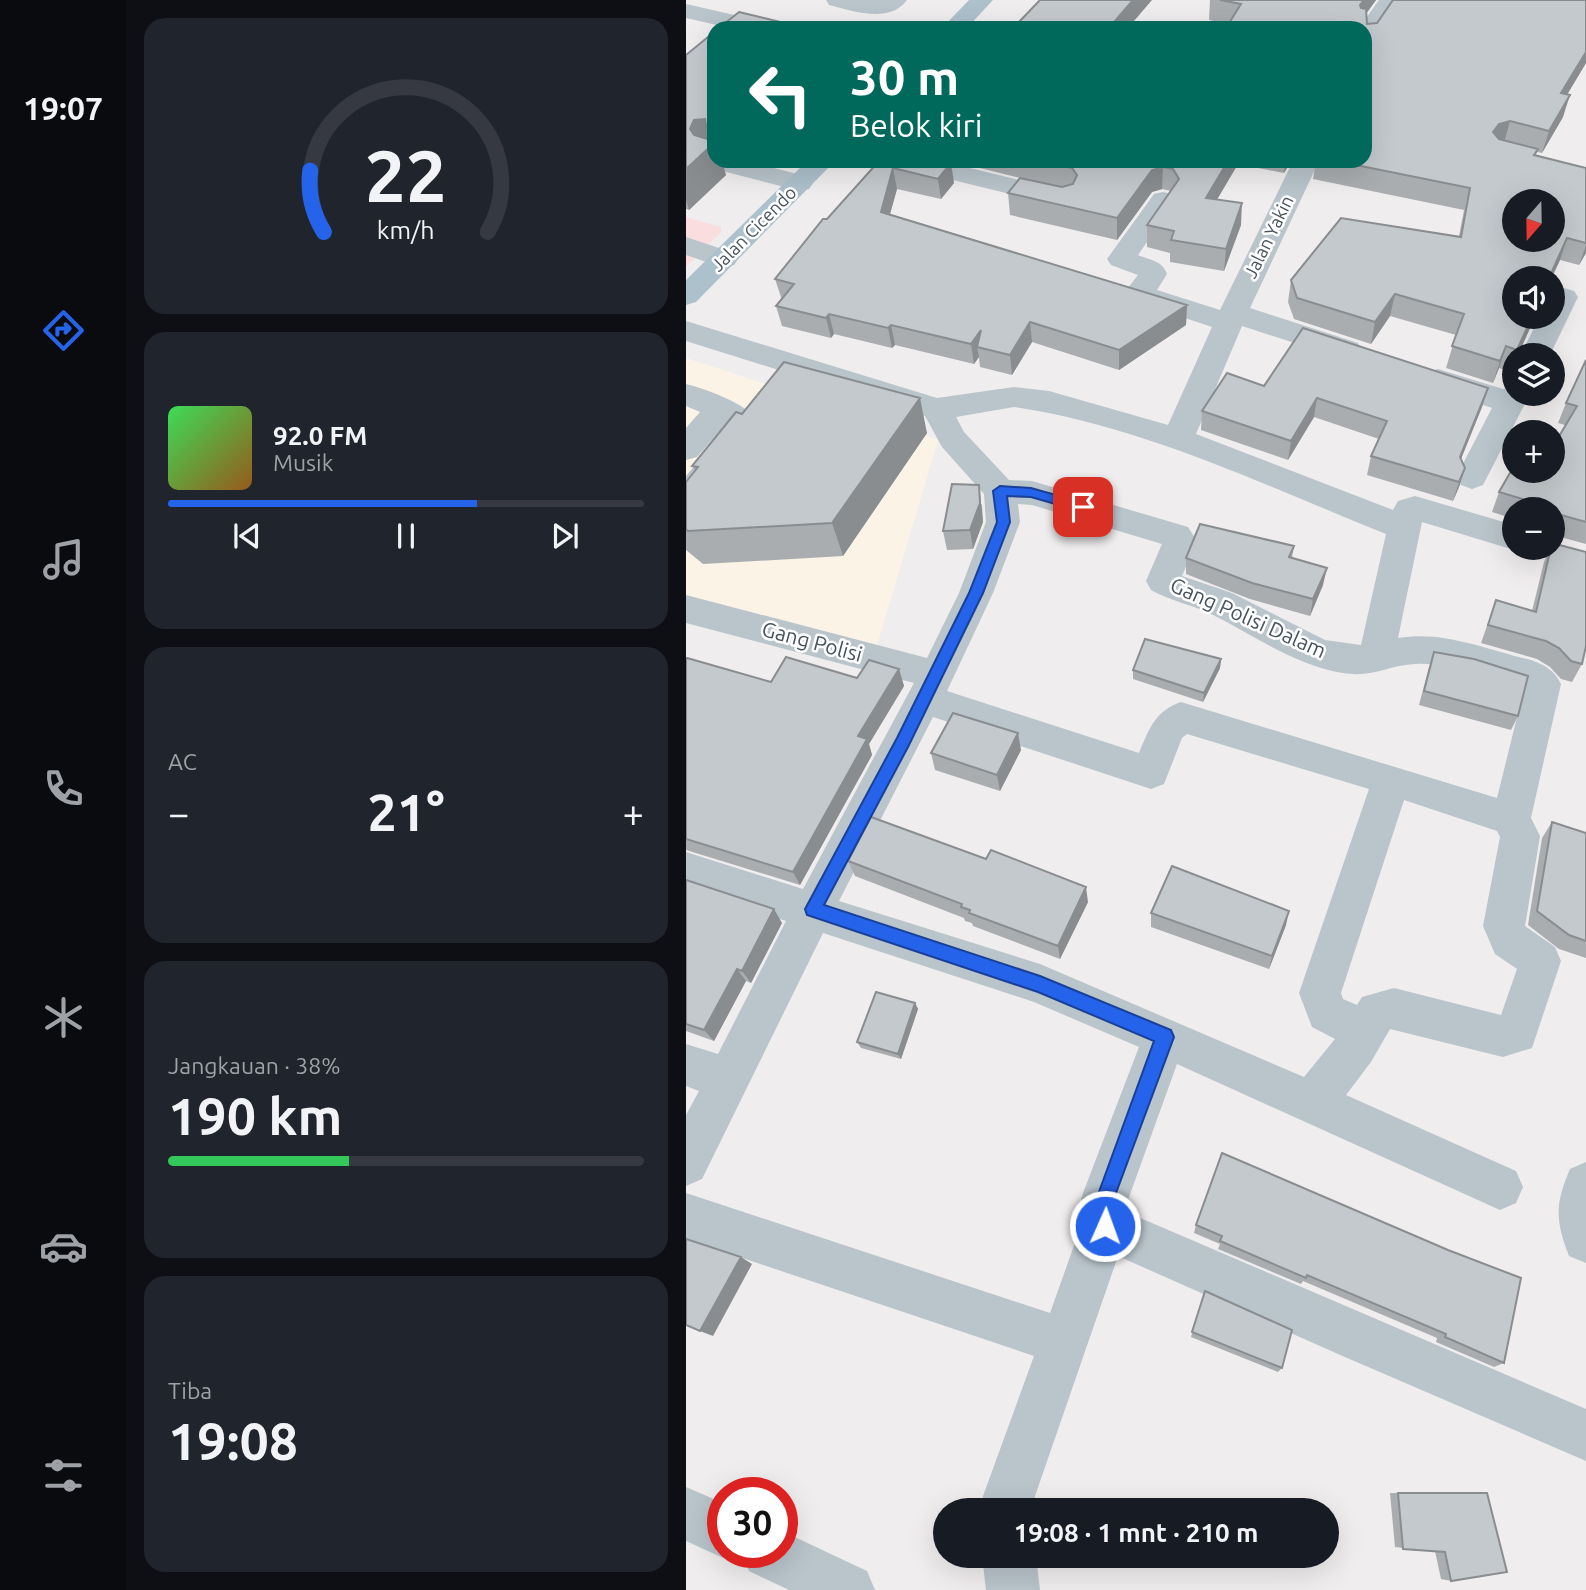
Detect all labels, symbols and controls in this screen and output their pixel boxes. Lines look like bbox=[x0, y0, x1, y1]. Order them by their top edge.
icon: left bbox=[735, 49, 826, 140]
text: 30 m bbox=[850, 49, 959, 104]
text: 19:07 bbox=[23, 90, 103, 126]
text: Belok kiri bbox=[850, 107, 982, 143]
text: 22 bbox=[365, 135, 447, 217]
street label: Jalan Cicendo bbox=[707, 182, 800, 275]
north arrow bbox=[1502, 189, 1564, 252]
map controls bbox=[1502, 189, 1565, 560]
street label: Jalan Yakin bbox=[1240, 192, 1297, 281]
text: km/h bbox=[377, 216, 435, 244]
button: sound bbox=[1502, 266, 1565, 329]
icon: directions bbox=[39, 306, 88, 355]
button: layers bbox=[1502, 343, 1565, 406]
button: + bbox=[1502, 420, 1565, 483]
text: 92.0 FM bbox=[273, 421, 367, 450]
text: Musik bbox=[273, 450, 333, 475]
pin bbox=[1053, 477, 1113, 537]
icon: arrive bbox=[1064, 488, 1102, 526]
button: − bbox=[1502, 497, 1565, 560]
icon: previous bbox=[228, 517, 266, 555]
icon: pause bbox=[387, 517, 425, 555]
icon: next bbox=[546, 517, 584, 555]
icon: music bbox=[39, 535, 88, 584]
street label: Gang Polisi Dalam bbox=[1167, 572, 1330, 662]
street label: Gang Polisi bbox=[759, 616, 865, 666]
text: AC bbox=[168, 749, 197, 774]
icon: phone bbox=[39, 764, 88, 813]
text: 21° bbox=[367, 783, 445, 841]
text: − bbox=[168, 792, 189, 834]
text: + bbox=[623, 792, 644, 834]
icon: climate bbox=[39, 993, 88, 1042]
text: Jangkauan · 38% bbox=[168, 1053, 340, 1078]
text: 190 km bbox=[168, 1087, 342, 1145]
position arrow bbox=[1068, 1189, 1142, 1263]
icon: car bbox=[39, 1222, 88, 1271]
text: Tiba bbox=[168, 1378, 212, 1403]
text: 19:08 bbox=[168, 1412, 298, 1470]
icon: filters bbox=[39, 1451, 88, 1500]
speed limit sign: 30 bbox=[707, 1477, 798, 1568]
text: 19:08 · 1 mnt · 210 m bbox=[1014, 1518, 1258, 1547]

